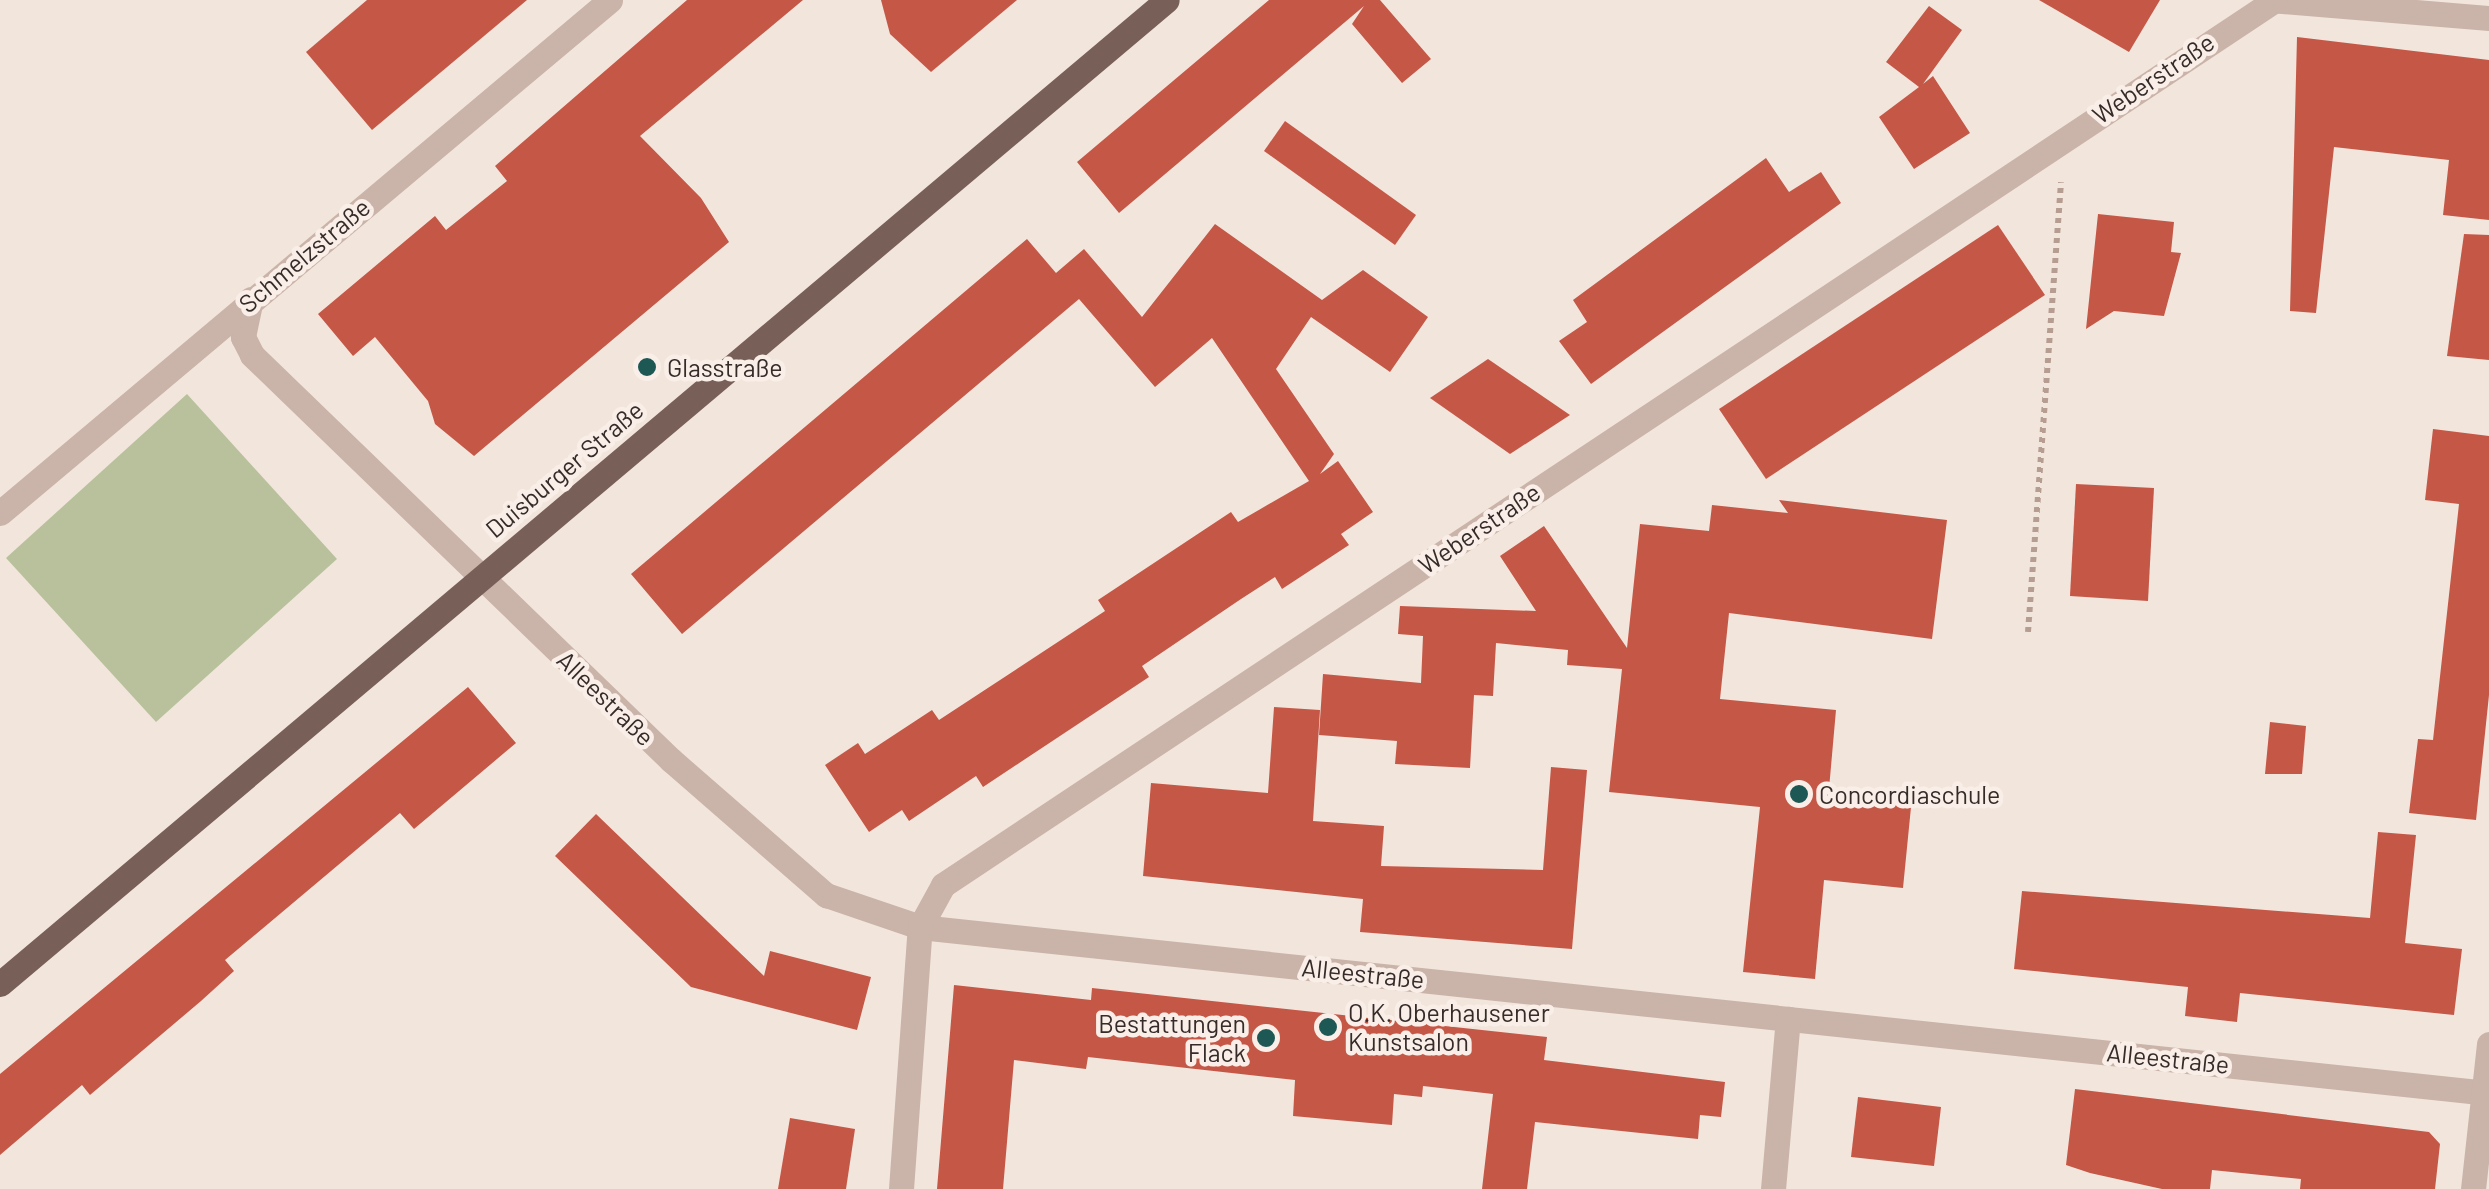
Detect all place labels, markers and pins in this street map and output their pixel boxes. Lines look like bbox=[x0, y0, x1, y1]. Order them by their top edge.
place label: Glasstraße bbox=[667, 352, 783, 382]
marker: Glasstraße bbox=[636, 356, 658, 378]
place label: Concordiaschule bbox=[1819, 779, 2000, 809]
marker: Concordiaschule bbox=[1788, 783, 1810, 805]
place label: O.K. Oberhausener Kunstsalon bbox=[1348, 998, 1550, 1057]
place label: Bestattungen Flack bbox=[1098, 1009, 1246, 1068]
marker: O.K. Oberhausener Kunstsalon bbox=[1317, 1016, 1339, 1038]
marker: Bestattungen Flack bbox=[1255, 1027, 1277, 1049]

